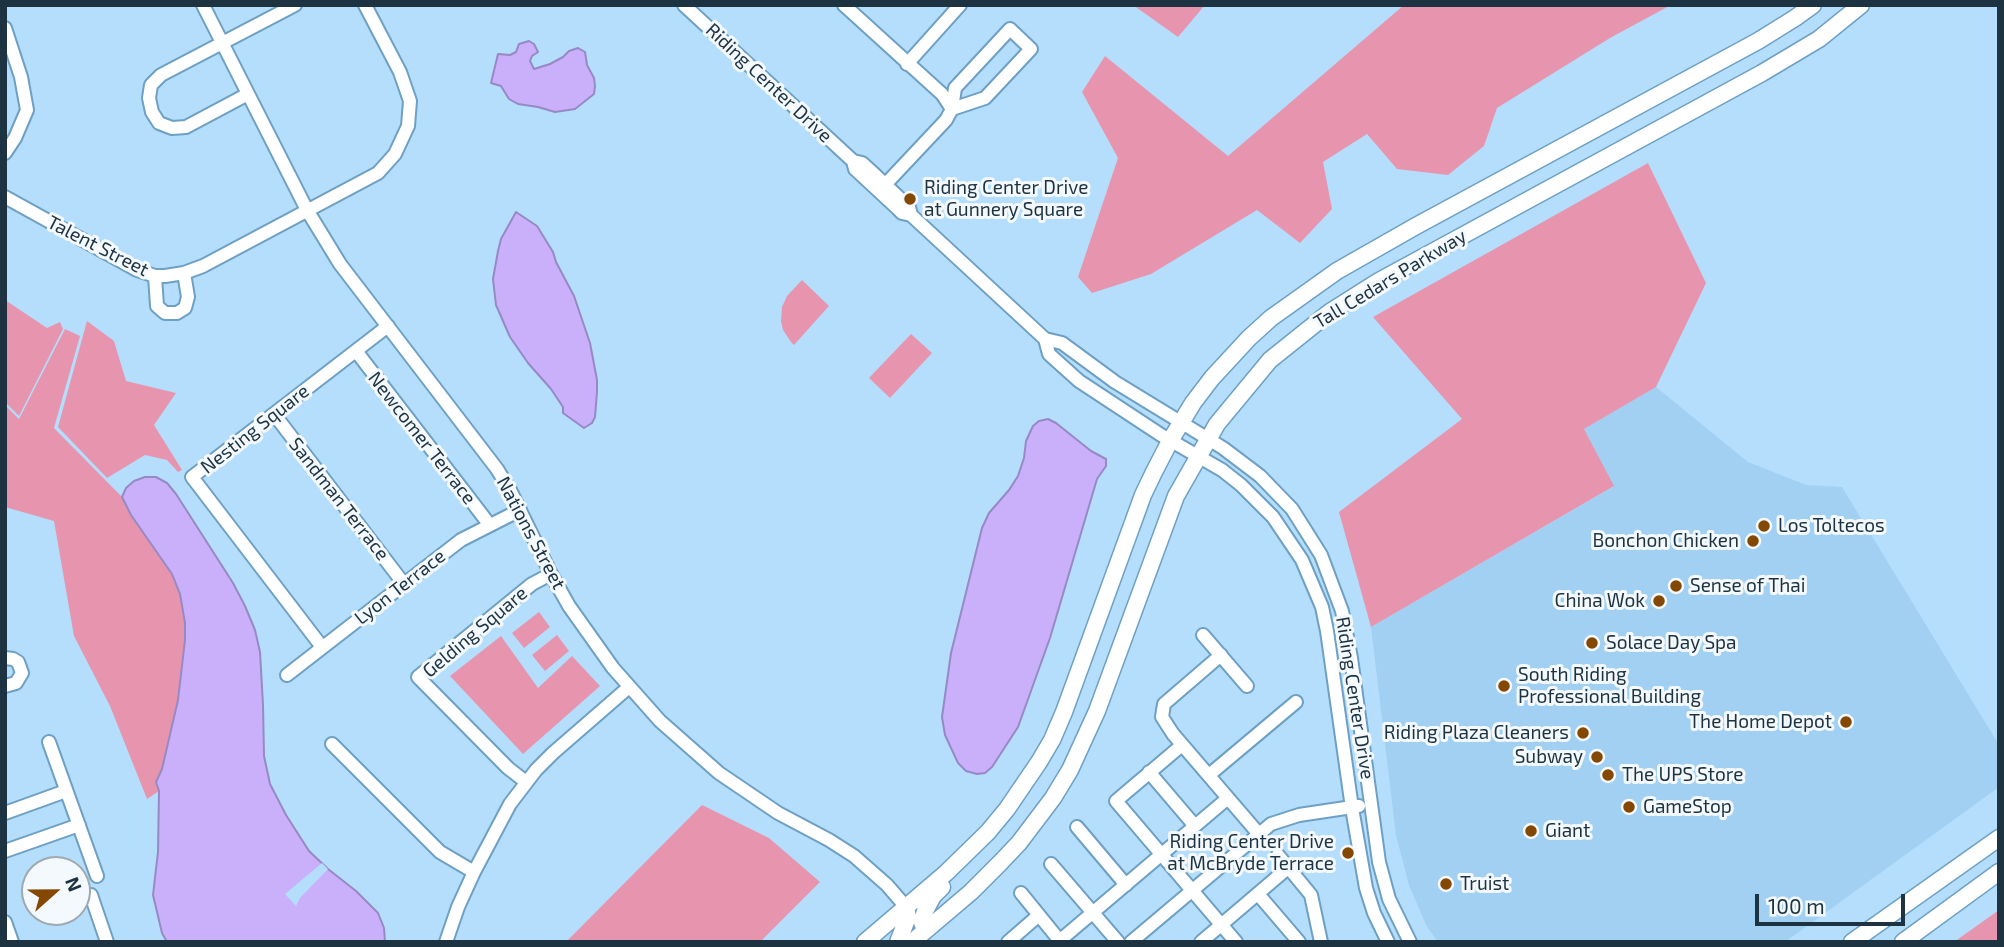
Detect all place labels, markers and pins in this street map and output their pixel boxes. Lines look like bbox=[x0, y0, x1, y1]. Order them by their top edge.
place label: Riding Center Drive at Gunnery Square bbox=[924, 177, 1088, 221]
marker: Riding Center Drive at Gunnery Square bbox=[902, 191, 918, 207]
place label: Los Toltecos bbox=[1778, 515, 1885, 537]
marker: Los Toltecos bbox=[1756, 518, 1772, 534]
place label: Bonchon Chicken bbox=[1592, 530, 1739, 552]
marker: Bonchon Chicken bbox=[1745, 533, 1761, 549]
place label: Sense of Thai bbox=[1690, 575, 1805, 597]
marker: Sense of Thai bbox=[1668, 578, 1684, 594]
place label: China Wok bbox=[1555, 590, 1645, 612]
marker: China Wok bbox=[1651, 593, 1667, 609]
place label: Solace Day Spa bbox=[1606, 632, 1737, 654]
marker: Solace Day Spa bbox=[1584, 635, 1600, 651]
place label: South Riding Professional Building bbox=[1518, 664, 1701, 708]
marker: South Riding Professional Building bbox=[1496, 678, 1512, 694]
place label: The Home Depot bbox=[1689, 711, 1832, 733]
marker: The Home Depot bbox=[1838, 714, 1854, 730]
place label: Riding Plaza Cleaners bbox=[1384, 722, 1569, 744]
marker: Riding Plaza Cleaners bbox=[1575, 725, 1591, 741]
place label: Subway bbox=[1515, 746, 1583, 768]
marker: Subway bbox=[1589, 749, 1605, 765]
place label: The UPS Store bbox=[1622, 764, 1743, 786]
marker: The UPS Store bbox=[1600, 767, 1616, 783]
place label: GameStop bbox=[1643, 796, 1732, 818]
marker: GameStop bbox=[1621, 799, 1637, 815]
place label: Giant bbox=[1545, 820, 1590, 842]
marker: Giant bbox=[1523, 823, 1539, 839]
place label: Riding Center Drive at McBryde Terrace bbox=[1167, 831, 1334, 875]
marker: Riding Center Drive at McBryde Terrace bbox=[1340, 845, 1356, 861]
place label: Truist bbox=[1460, 873, 1509, 895]
marker: Truist bbox=[1438, 876, 1454, 892]

